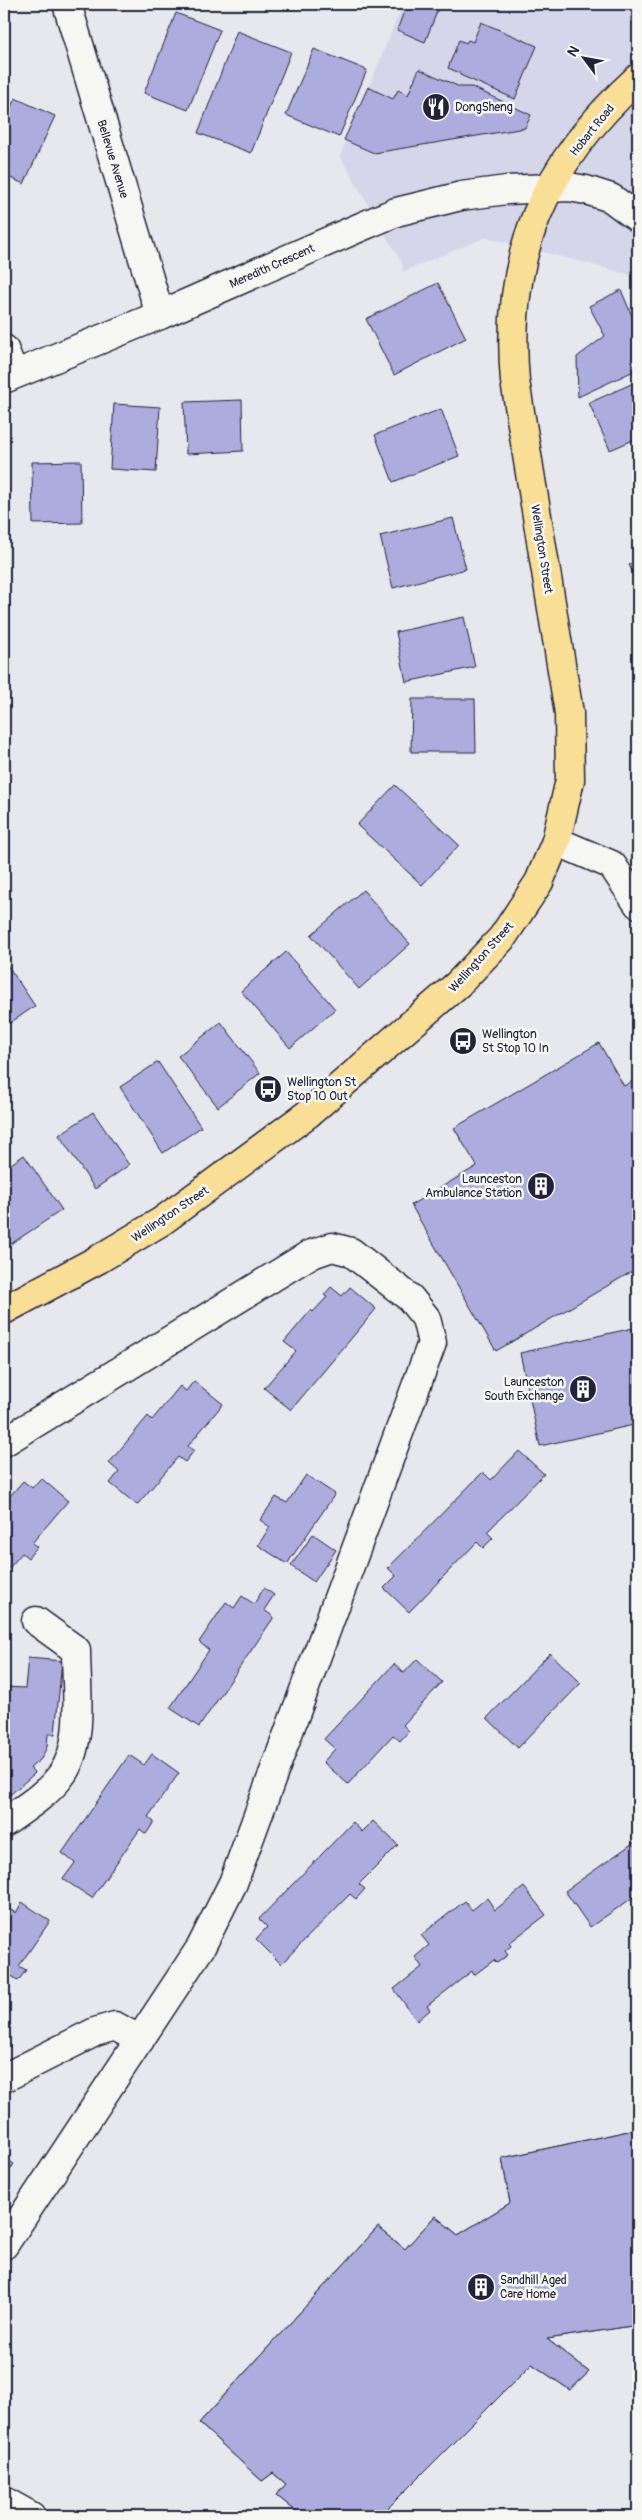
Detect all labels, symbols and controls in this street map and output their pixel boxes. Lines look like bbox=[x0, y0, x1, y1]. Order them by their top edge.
north arrow bbox=[560, 32, 610, 82]
text: N bbox=[564, 43, 583, 60]
restaurant icon: DongSheng bbox=[421, 92, 451, 122]
place label: DongSheng bbox=[455, 100, 513, 115]
street label: Hobart Road bbox=[567, 101, 618, 159]
street label: Bellevue Avenue bbox=[93, 118, 132, 200]
street label: Meredith Crescent bbox=[227, 241, 317, 292]
street label: Wellington Street bbox=[527, 504, 556, 595]
street label: Wellington Street bbox=[446, 919, 517, 996]
bus stop icon: Wellington St Stop 10 In bbox=[448, 1026, 478, 1056]
place label: Wellington St Stop 10 In bbox=[482, 1027, 549, 1056]
bus stop icon: Wellington St Stop 10 Out bbox=[253, 1074, 283, 1104]
place label: Wellington St Stop 10 Out bbox=[287, 1075, 356, 1104]
building icon: Launceston Ambulance Station bbox=[526, 1171, 556, 1201]
place label: Launceston Ambulance Station bbox=[425, 1172, 522, 1201]
street label: Wellington Street bbox=[129, 1183, 212, 1246]
building icon: Launceston South Exchange bbox=[568, 1374, 598, 1404]
place label: Launceston South Exchange bbox=[484, 1375, 564, 1404]
building icon: Sandhill Aged Care Home bbox=[466, 2272, 496, 2302]
place label: Sandhill Aged Care Home bbox=[500, 2273, 567, 2302]

